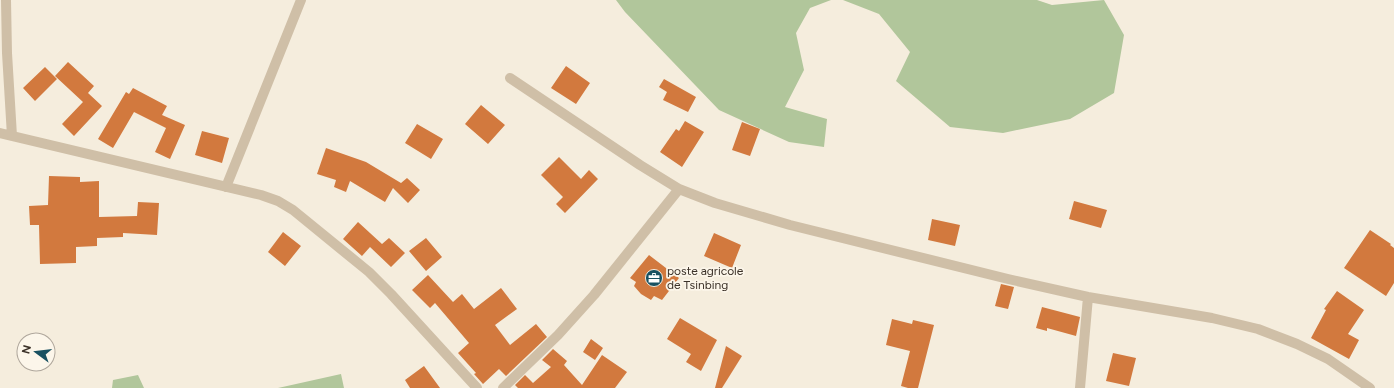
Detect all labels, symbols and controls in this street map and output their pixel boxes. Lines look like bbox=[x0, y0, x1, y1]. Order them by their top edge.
place label: poste agricole de Tsinbing bbox=[667, 264, 744, 292]
office icon: poste agricole de Tsinbing bbox=[644, 268, 664, 288]
north arrow bbox=[16, 332, 56, 372]
text: N bbox=[19, 344, 34, 355]

